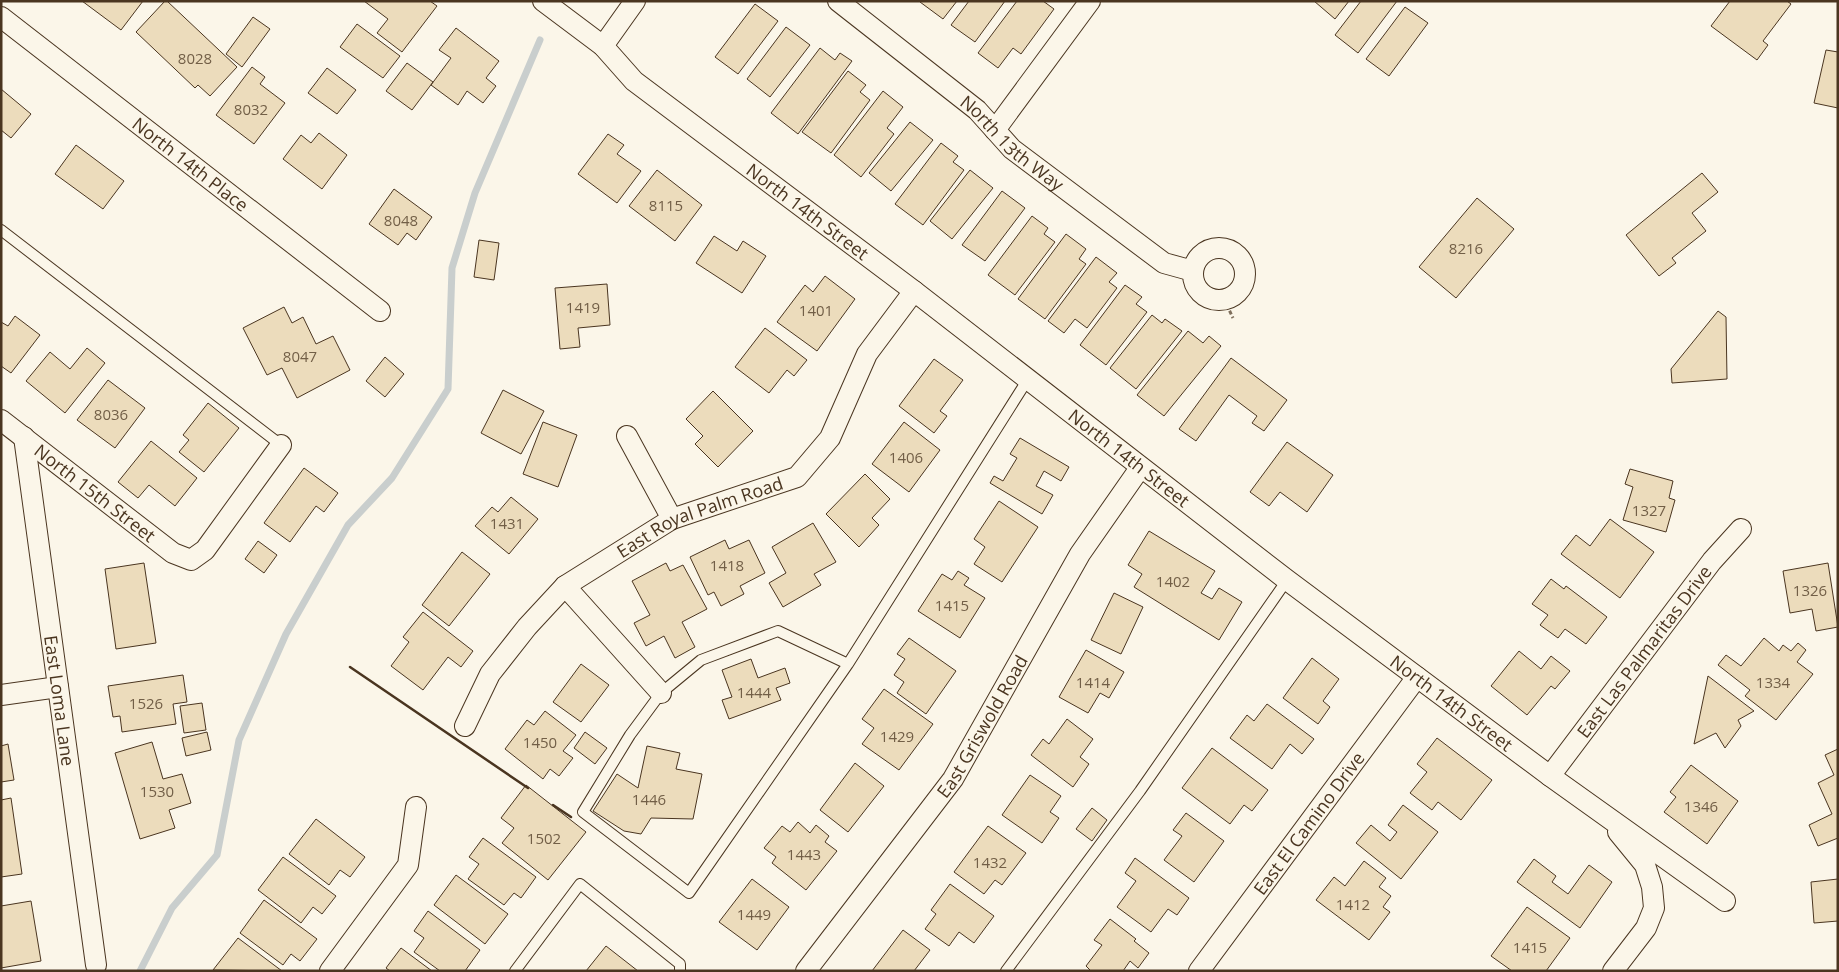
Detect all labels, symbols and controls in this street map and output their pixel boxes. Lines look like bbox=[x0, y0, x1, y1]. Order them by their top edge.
house number: 8028 bbox=[178, 48, 212, 68]
street label: North 13th Way bbox=[956, 90, 1070, 196]
house number: 8032 bbox=[234, 99, 268, 119]
street label: North 14th Place bbox=[128, 111, 254, 217]
street label: North 14th Street bbox=[742, 158, 874, 265]
house number: 8115 bbox=[649, 195, 683, 215]
house number: 8048 bbox=[384, 210, 418, 230]
house number: 8216 bbox=[1449, 238, 1483, 258]
house number: 1419 bbox=[566, 297, 600, 317]
house number: 1401 bbox=[799, 300, 833, 320]
house number: 8047 bbox=[283, 346, 317, 366]
street label: North 14th Street bbox=[1064, 403, 1195, 512]
house number: 8036 bbox=[94, 404, 128, 424]
street label: North 15th Street bbox=[30, 438, 161, 547]
house number: 1406 bbox=[889, 447, 923, 467]
street label: East Royal Palm Road bbox=[612, 471, 786, 563]
house number: 1327 bbox=[1632, 500, 1666, 520]
house number: 1431 bbox=[490, 513, 524, 533]
house number: 1418 bbox=[710, 555, 744, 575]
street label: East Las Palmaritas Drive bbox=[1571, 560, 1717, 743]
house number: 1402 bbox=[1156, 571, 1190, 591]
house number: 1326 bbox=[1793, 580, 1827, 600]
house number: 1415 bbox=[935, 595, 969, 615]
street label: East Loma Lane bbox=[39, 634, 81, 768]
street label: North 14th Street bbox=[1386, 649, 1518, 756]
street label: East Griswold Road bbox=[931, 650, 1033, 803]
house number: 1414 bbox=[1076, 672, 1111, 692]
house number: 1334 bbox=[1756, 672, 1791, 692]
house number: 1444 bbox=[737, 682, 772, 702]
house number: 1526 bbox=[129, 693, 163, 713]
house number: 1429 bbox=[880, 726, 914, 746]
house number: 1450 bbox=[523, 732, 557, 752]
street label: East El Camino Drive bbox=[1248, 747, 1370, 900]
house number: 1530 bbox=[140, 781, 174, 801]
house number: 1446 bbox=[632, 789, 666, 809]
house number: 1346 bbox=[1684, 796, 1718, 816]
house number: 1502 bbox=[527, 828, 561, 848]
house number: 1443 bbox=[787, 844, 821, 864]
house number: 1432 bbox=[973, 852, 1007, 872]
house number: 1412 bbox=[1336, 894, 1370, 914]
house number: 1449 bbox=[737, 904, 771, 924]
house number: 1415 bbox=[1513, 937, 1547, 957]

